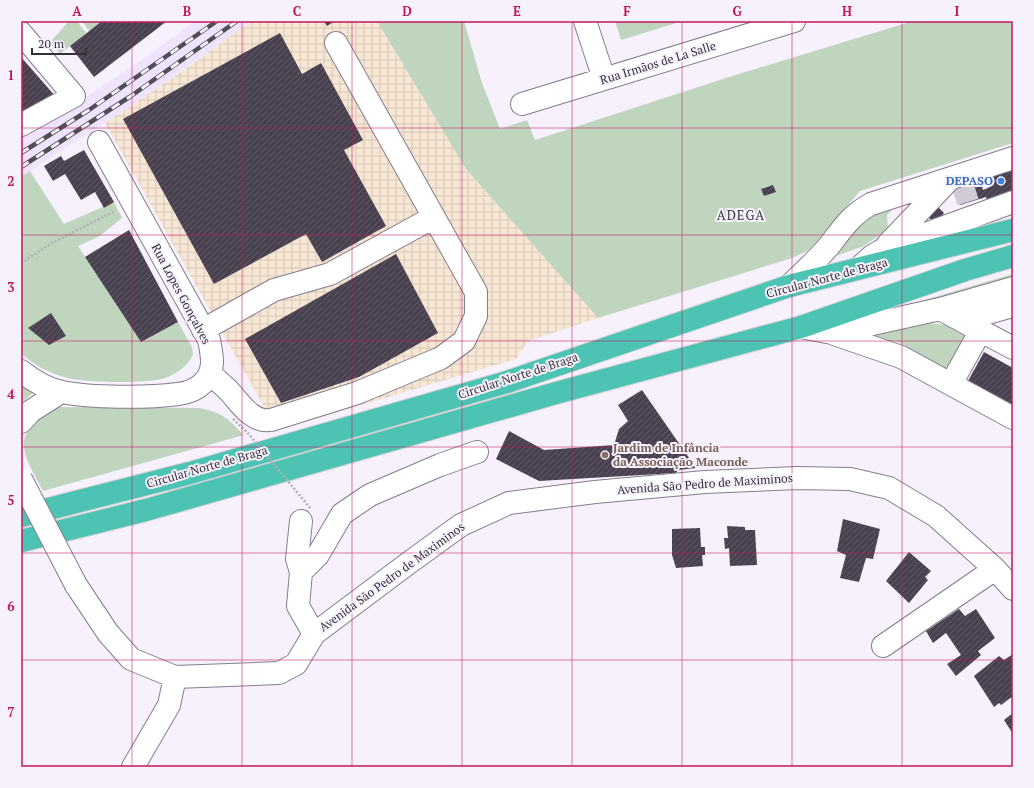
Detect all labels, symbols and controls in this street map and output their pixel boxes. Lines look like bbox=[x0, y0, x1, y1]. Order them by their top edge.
text: A bbox=[72, 2, 82, 20]
text: B bbox=[183, 2, 191, 20]
text: C bbox=[293, 2, 301, 20]
text: D bbox=[402, 2, 412, 20]
text: E bbox=[513, 2, 521, 20]
text: F bbox=[623, 2, 631, 20]
text: G bbox=[732, 2, 742, 20]
text: H bbox=[842, 2, 852, 20]
text: I bbox=[955, 2, 960, 20]
scale bar bbox=[32, 30, 86, 56]
text: 20 m bbox=[38, 36, 65, 51]
street label: Rua Irmãos de La Salle bbox=[598, 38, 718, 87]
text: 1 bbox=[7, 66, 15, 84]
text: 2 bbox=[7, 172, 15, 190]
place label: DEPASO bbox=[946, 173, 993, 188]
marker: DEPASO bbox=[996, 176, 1006, 186]
district label: ADEGA bbox=[717, 206, 765, 224]
street label: Rua Lopes Gonçalves bbox=[149, 241, 214, 347]
street label: Circular Norte de Braga bbox=[765, 254, 889, 301]
text: 3 bbox=[7, 278, 15, 296]
street label: Circular Norte de Braga bbox=[456, 349, 580, 402]
text: 4 bbox=[7, 385, 15, 403]
place label: Jardim de Infância da Associação Maconde bbox=[613, 440, 749, 469]
street label: Circular Norte de Braga bbox=[145, 442, 269, 491]
marker: Jardim de Infância da Associação Maconde bbox=[600, 450, 610, 460]
street label: Avenida São Pedro de Maximinos bbox=[617, 470, 793, 497]
text: 5 bbox=[7, 491, 15, 509]
street label: Avenida São Pedro de Maximinos bbox=[316, 519, 467, 634]
text: 6 bbox=[7, 597, 15, 615]
text: 7 bbox=[7, 703, 15, 721]

